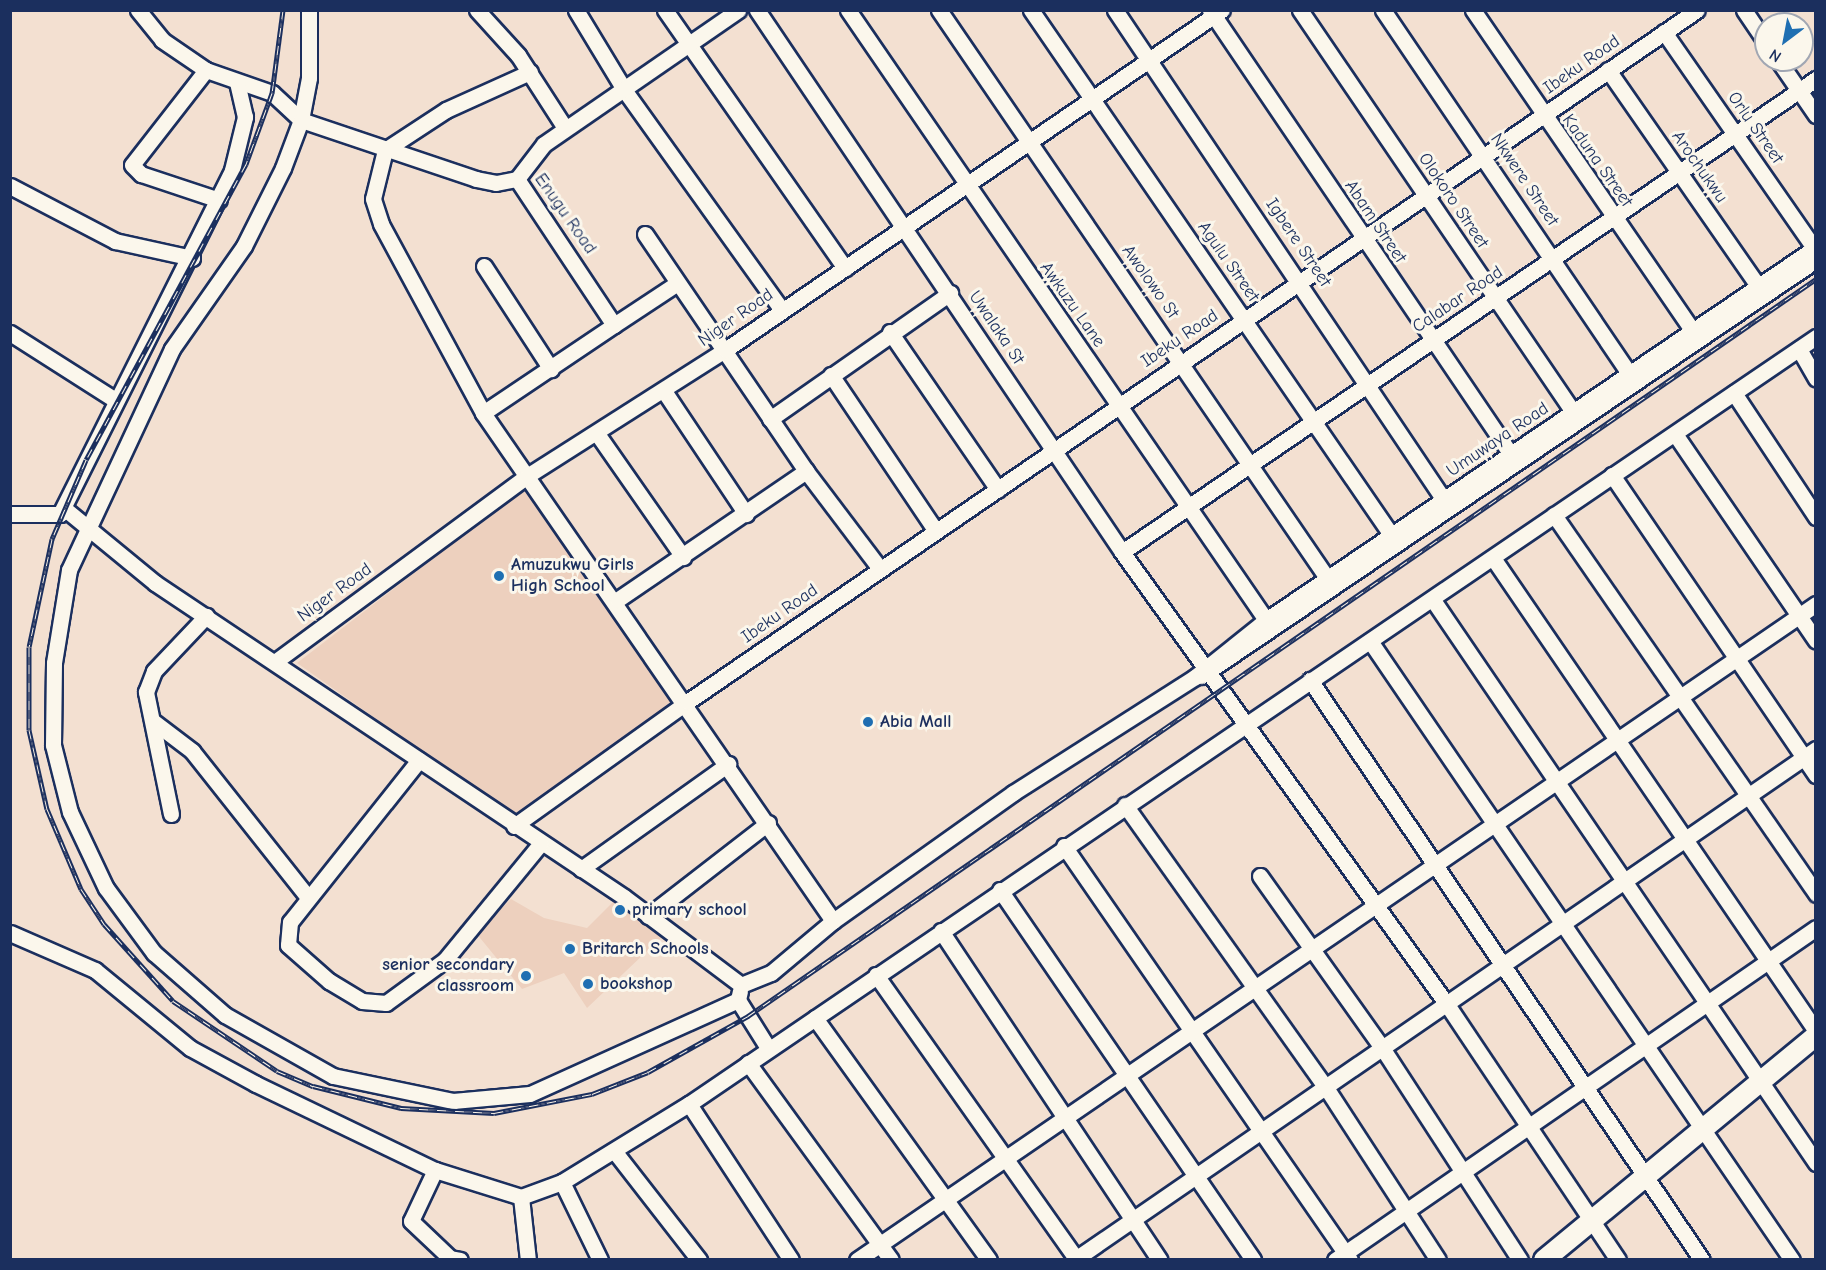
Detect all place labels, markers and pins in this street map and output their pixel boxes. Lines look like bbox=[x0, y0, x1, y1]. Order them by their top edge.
place label: Amuzukwu Girls High School bbox=[511, 555, 634, 598]
marker: Amuzukwu Girls High School bbox=[492, 569, 506, 583]
place label: Abia Mall bbox=[880, 711, 951, 733]
marker: Abia Mall bbox=[861, 715, 875, 729]
place label: primary school bbox=[632, 899, 747, 921]
marker: primary school bbox=[613, 903, 627, 917]
place label: Britarch Schools bbox=[582, 938, 709, 960]
marker: Britarch Schools bbox=[563, 942, 577, 956]
place label: senior secondary classroom bbox=[382, 955, 514, 998]
marker: senior secondary classroom bbox=[519, 969, 533, 983]
place label: bookshop bbox=[600, 973, 673, 995]
marker: bookshop bbox=[581, 977, 595, 991]

